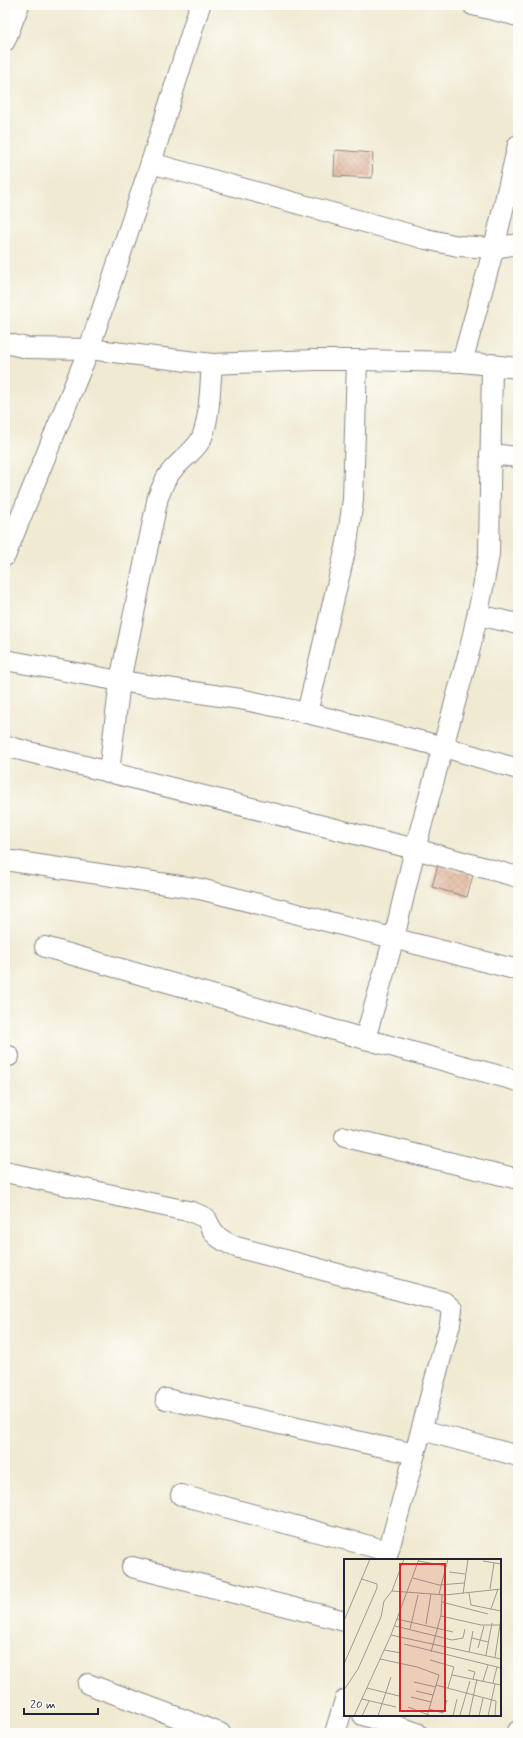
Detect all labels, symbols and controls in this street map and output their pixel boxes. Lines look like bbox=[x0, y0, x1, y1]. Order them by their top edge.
inset map bbox=[344, 1559, 501, 1716]
scale bar bbox=[24, 1690, 98, 1716]
text: 20 m bbox=[30, 1697, 56, 1713]

